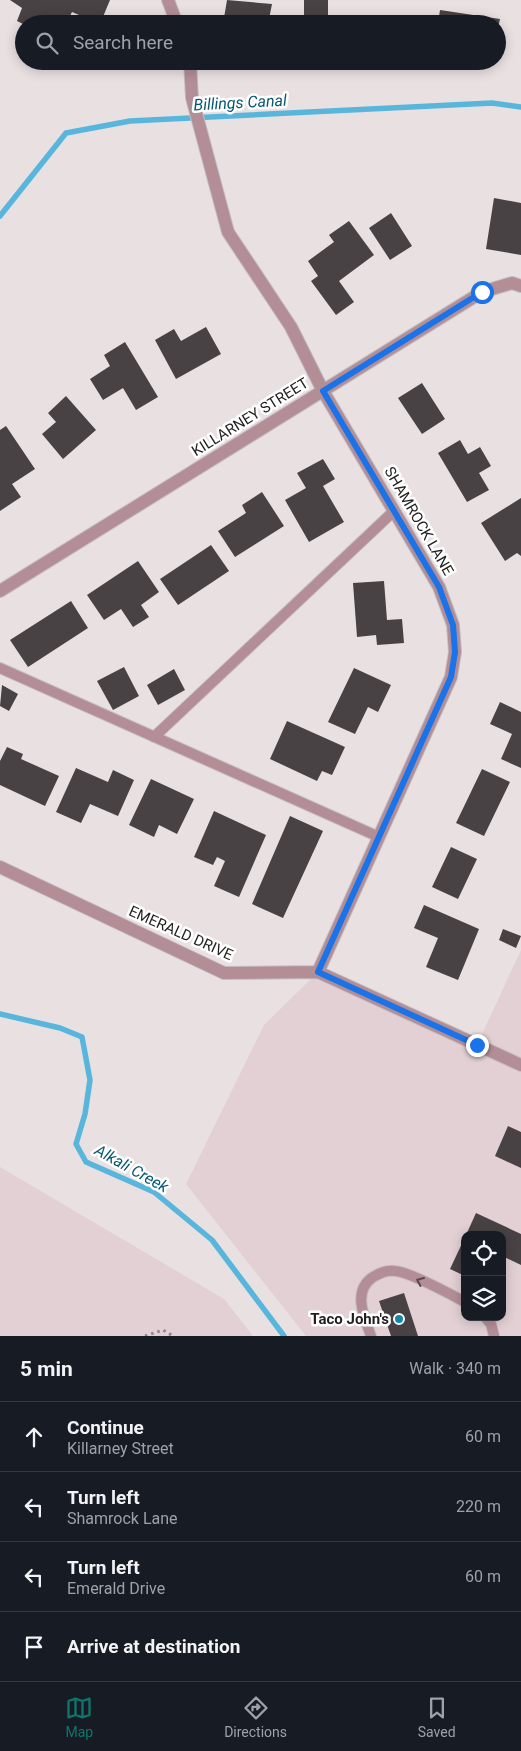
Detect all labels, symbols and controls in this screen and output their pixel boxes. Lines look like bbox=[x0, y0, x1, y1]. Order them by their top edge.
search box bbox=[15, 15, 506, 70]
icon: search bbox=[33, 29, 61, 57]
text: Search here bbox=[73, 31, 173, 54]
water label: Billings Canal bbox=[193, 91, 287, 114]
route start bbox=[471, 281, 494, 304]
street label: KILLARNEY STREET bbox=[188, 374, 312, 460]
street label: SHAMROCK LANE bbox=[381, 464, 458, 579]
street label: EMERALD DRIVE bbox=[126, 902, 236, 964]
route end bbox=[466, 1034, 489, 1057]
water label: Alkali Creek bbox=[91, 1140, 173, 1197]
map controls bbox=[461, 1231, 506, 1321]
button: locate bbox=[461, 1231, 506, 1276]
button: layers bbox=[461, 1276, 506, 1321]
one-way arrow bbox=[416, 1277, 425, 1288]
place label: Taco John's bbox=[310, 1310, 389, 1328]
marker: Taco John's bbox=[393, 1313, 405, 1325]
text: 5 min bbox=[20, 1357, 73, 1381]
text: Walk · 340 m bbox=[409, 1359, 501, 1378]
text: Continue bbox=[67, 1416, 144, 1439]
icon: ahead bbox=[20, 1423, 48, 1451]
text: 60 m bbox=[465, 1427, 501, 1446]
text: Killarney Street bbox=[67, 1439, 174, 1458]
text: Turn left bbox=[67, 1486, 140, 1509]
icon: left bbox=[20, 1493, 48, 1521]
text: 220 m bbox=[456, 1497, 501, 1516]
text: Shamrock Lane bbox=[67, 1509, 178, 1528]
text: Turn left bbox=[67, 1556, 140, 1579]
icon: left bbox=[20, 1563, 48, 1591]
text: 60 m bbox=[465, 1567, 501, 1586]
text: Emerald Drive bbox=[67, 1579, 165, 1598]
icon: arrive bbox=[20, 1633, 48, 1661]
text: Arrive at destination bbox=[67, 1635, 240, 1658]
tab: Map bbox=[65, 1694, 93, 1740]
tab: Directions bbox=[224, 1694, 287, 1740]
tab: Saved bbox=[418, 1694, 456, 1740]

